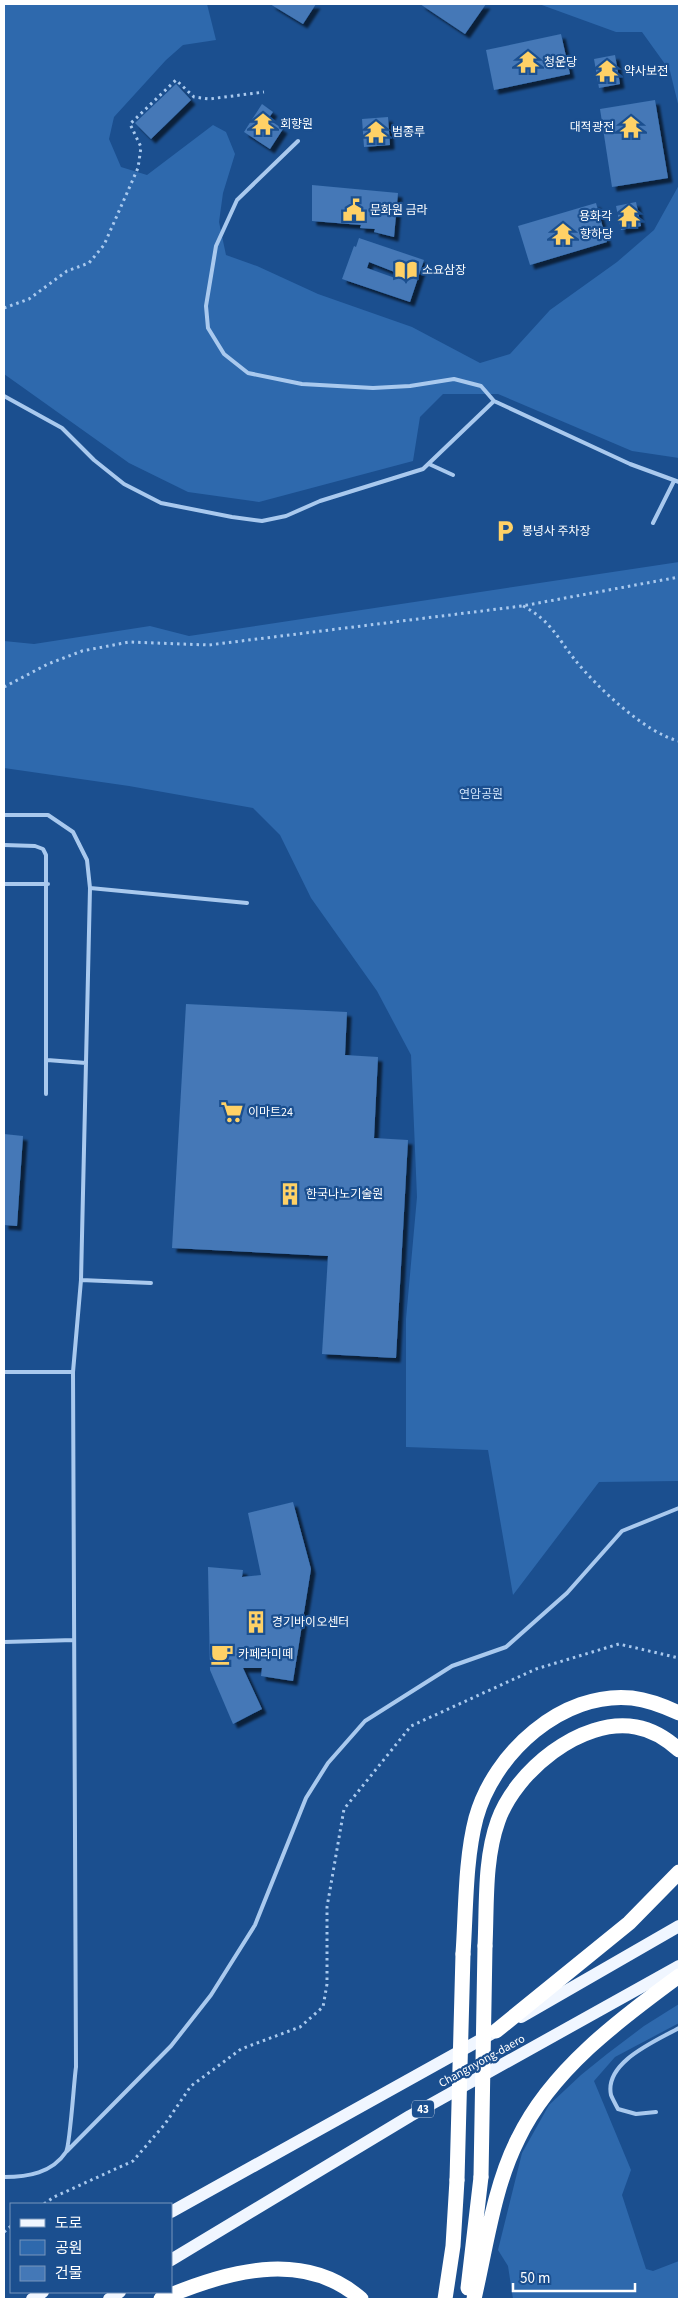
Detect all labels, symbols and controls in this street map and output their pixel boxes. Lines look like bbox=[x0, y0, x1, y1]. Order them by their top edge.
temple icon: 청운당 bbox=[515, 49, 541, 75]
place label: 청운당 bbox=[544, 54, 577, 71]
temple icon: 약사보전 bbox=[594, 58, 620, 84]
place label: 약사보전 bbox=[624, 63, 668, 80]
temple icon: 회향원 bbox=[250, 111, 276, 137]
temple icon: 대적광전 bbox=[618, 114, 644, 140]
place label: 회향원 bbox=[280, 116, 313, 133]
temple icon: 범종루 bbox=[363, 119, 389, 145]
place label: 대적광전 bbox=[570, 119, 614, 136]
place label: 범종루 bbox=[392, 124, 425, 141]
public building icon: 문화원 금라 bbox=[341, 197, 367, 223]
place label: 문화원 금라 bbox=[370, 202, 428, 219]
temple icon: 용화각 bbox=[616, 203, 642, 229]
place label: 용화각 bbox=[579, 208, 612, 225]
temple icon: 향하당 bbox=[550, 221, 576, 247]
place label: 향하당 bbox=[580, 226, 613, 243]
library icon: 소요삼장 bbox=[393, 257, 419, 283]
place label: 소요삼장 bbox=[422, 262, 466, 279]
parking icon: 봉녕사 주차장 bbox=[492, 518, 518, 544]
place label: 봉녕사 주차장 bbox=[522, 523, 591, 540]
park label: 연암공원 bbox=[459, 786, 503, 803]
supermarket icon: 이마트24 bbox=[219, 1099, 245, 1125]
place label: 이마트24 bbox=[248, 1104, 293, 1121]
building icon: 한국나노기술원 bbox=[277, 1181, 303, 1207]
place label: 한국나노기술원 bbox=[306, 1186, 383, 1203]
building icon: 경기바이오센터 bbox=[243, 1609, 269, 1635]
place label: 경기바이오센터 bbox=[272, 1614, 349, 1631]
cafe icon: 카페라미떼 bbox=[209, 1641, 235, 1667]
place label: 카페라미떼 bbox=[238, 1646, 293, 1663]
street label: Changnyong-daero bbox=[436, 2030, 528, 2092]
road number: 43 bbox=[412, 2100, 434, 2118]
legend bbox=[10, 2203, 172, 2293]
text: 도로 bbox=[55, 2213, 83, 2234]
text: 공원 bbox=[55, 2238, 83, 2259]
scale bar bbox=[513, 2260, 636, 2292]
text: 건물 bbox=[55, 2263, 83, 2284]
text: 50 m bbox=[520, 2268, 550, 2289]

